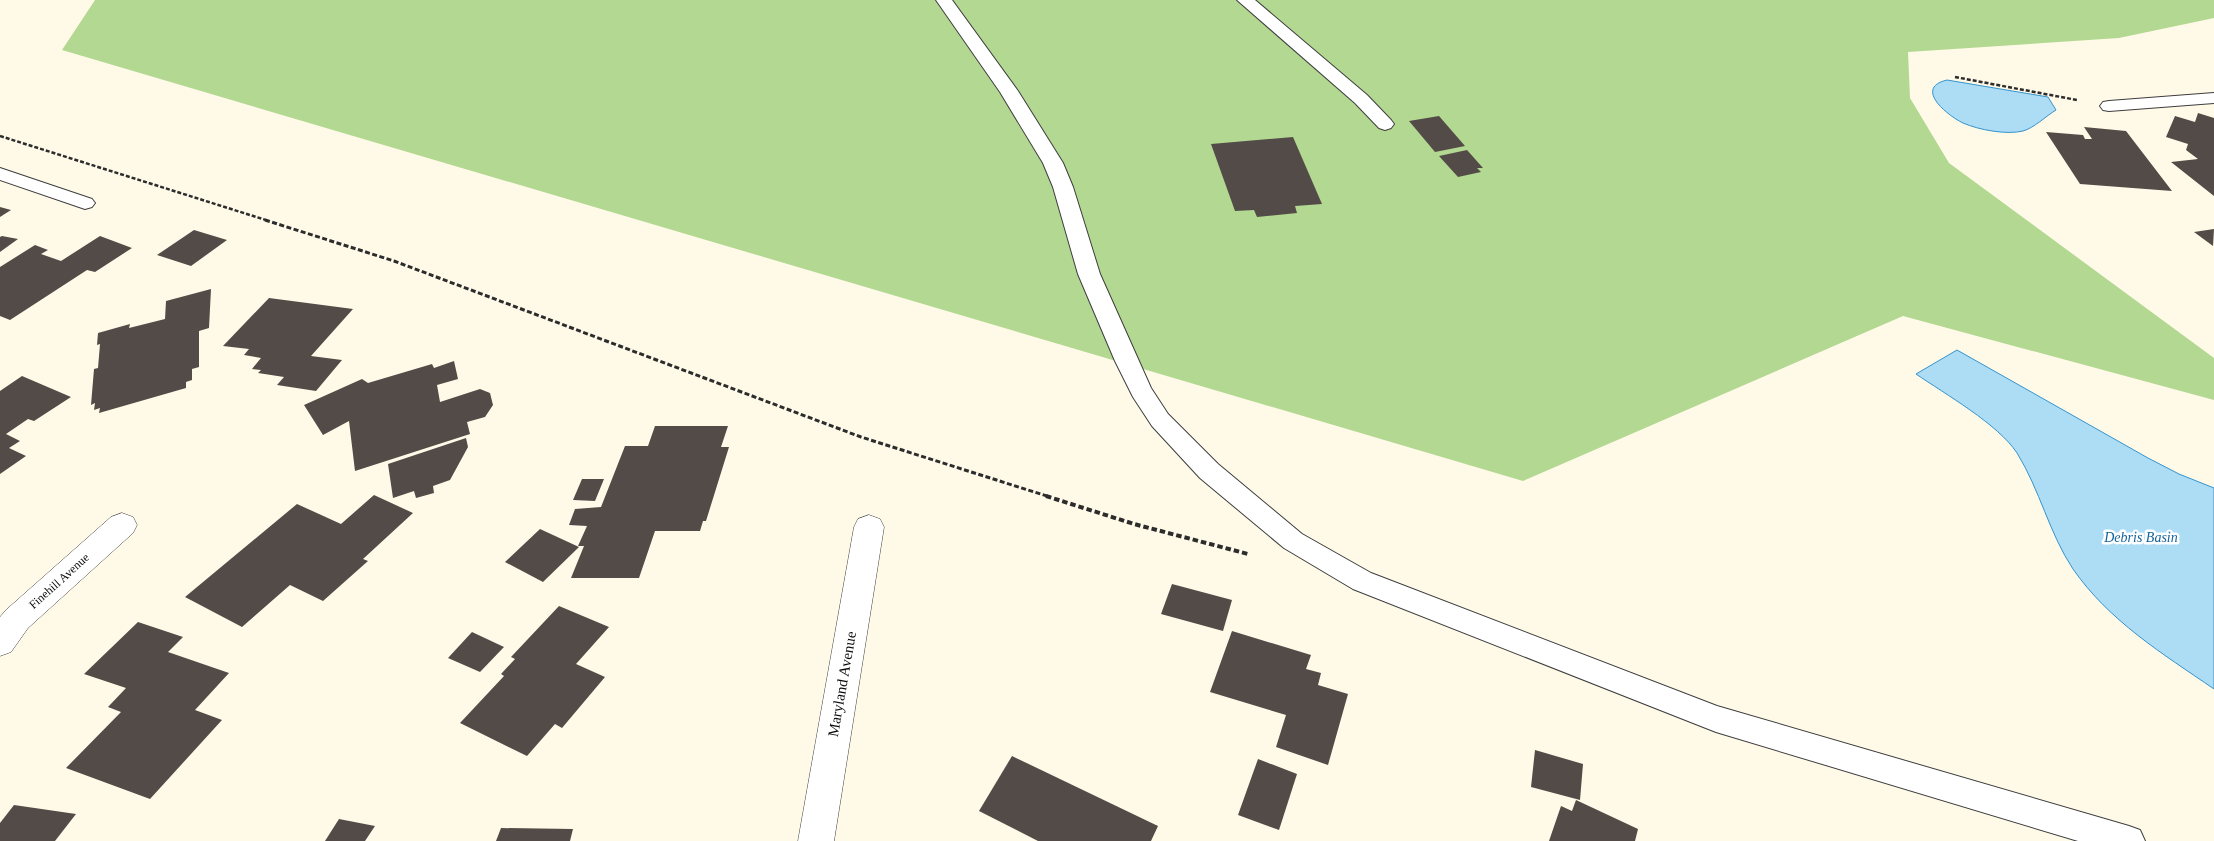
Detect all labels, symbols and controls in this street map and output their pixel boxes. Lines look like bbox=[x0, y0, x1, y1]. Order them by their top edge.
water label: Debris Basin bbox=[2103, 530, 2178, 545]
street label: Finehill Avenue bbox=[26, 550, 92, 612]
street label: Maryland Avenue bbox=[825, 630, 859, 738]

